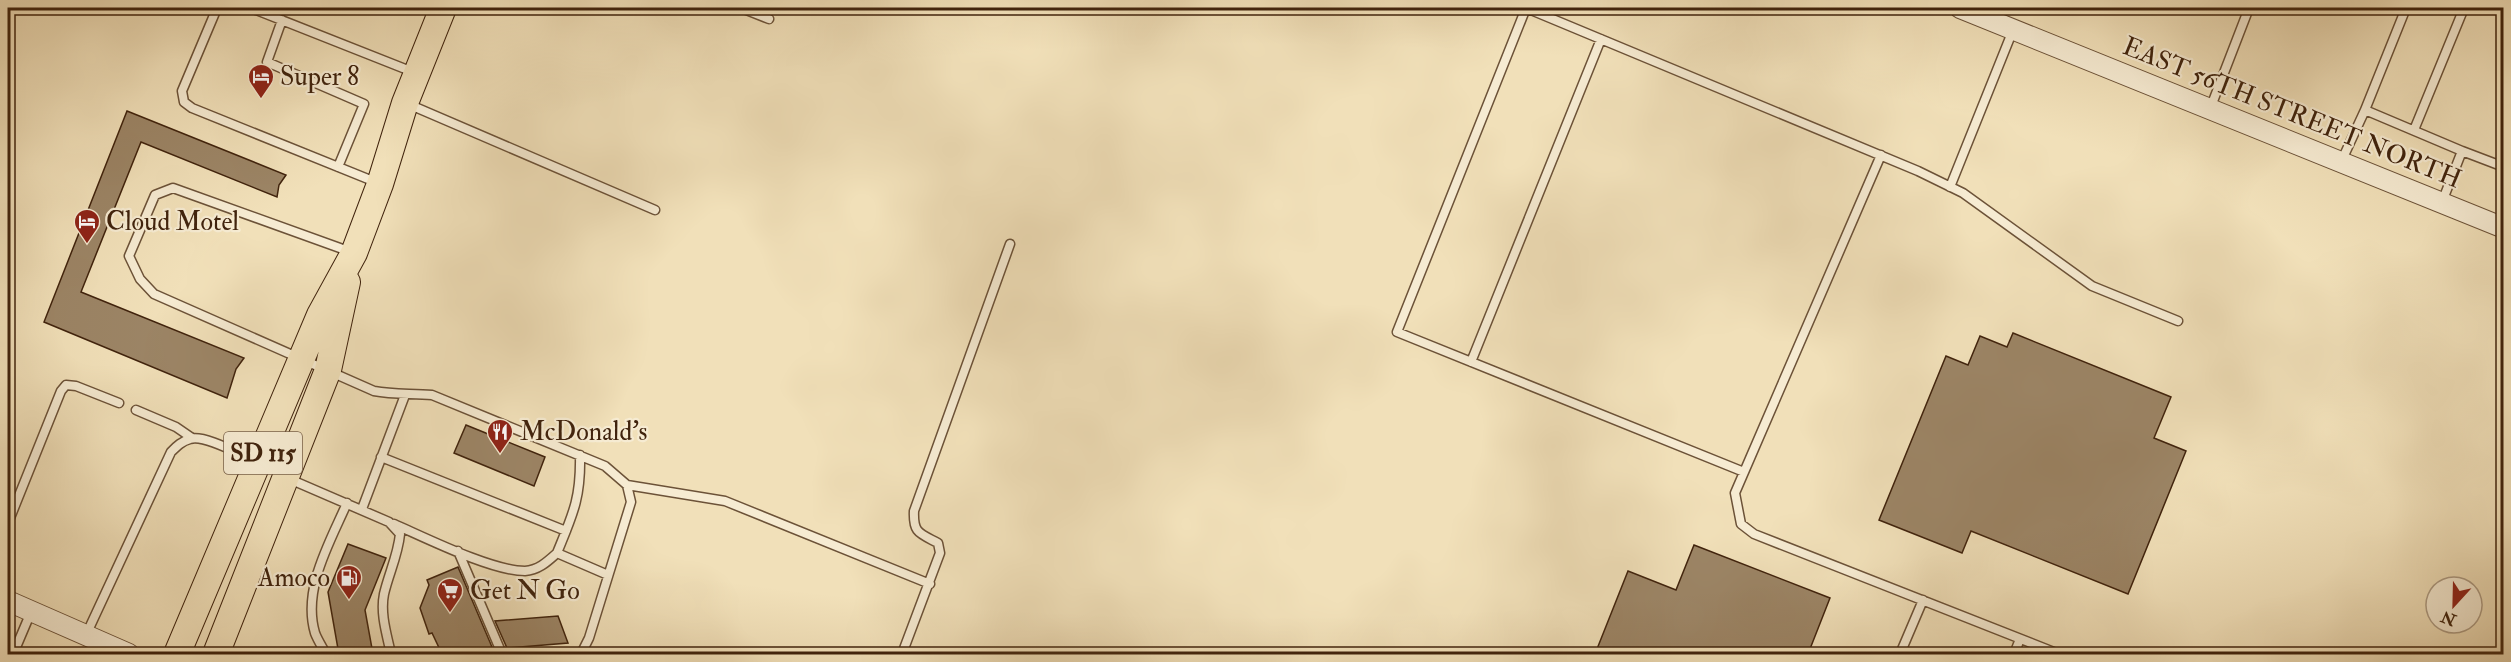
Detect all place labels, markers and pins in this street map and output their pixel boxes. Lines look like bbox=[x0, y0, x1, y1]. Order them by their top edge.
place label: Super 8 bbox=[280, 61, 359, 94]
hotel icon: Super 8 bbox=[246, 62, 276, 100]
place label: Cloud Motel bbox=[106, 206, 239, 238]
hotel icon: Cloud Motel bbox=[72, 207, 102, 245]
place label: McDonald's bbox=[520, 416, 647, 448]
restaurant icon: McDonald's bbox=[485, 417, 515, 455]
place label: Amoco bbox=[257, 562, 330, 594]
fuel station icon: Amoco bbox=[334, 563, 364, 601]
place label: Get N Go bbox=[470, 575, 580, 607]
supermarket icon: Get N Go bbox=[435, 576, 465, 614]

